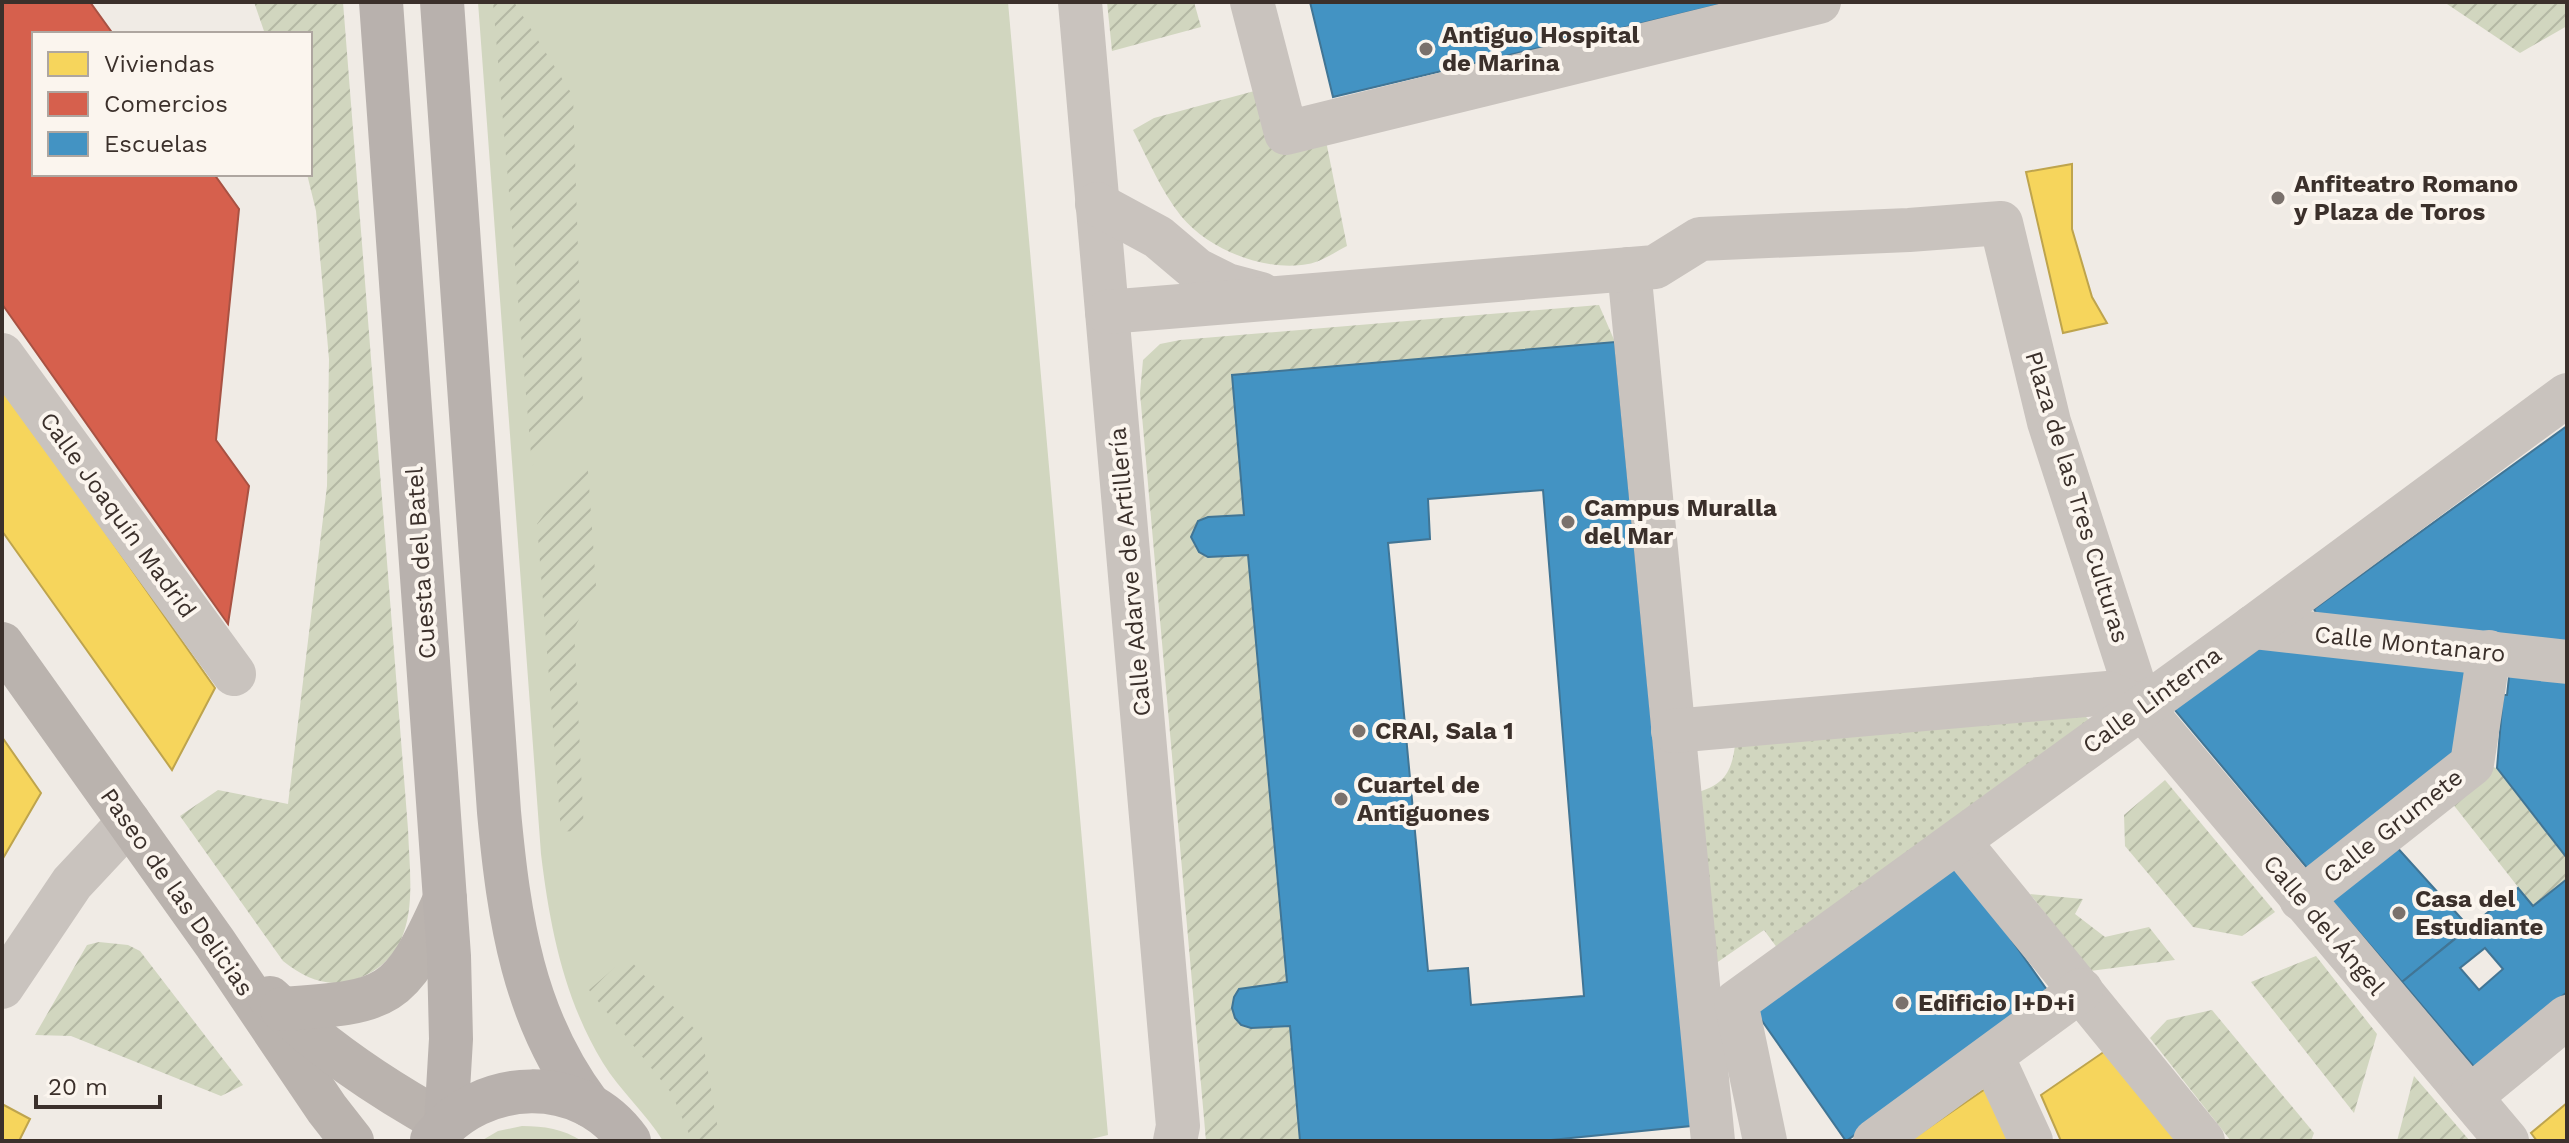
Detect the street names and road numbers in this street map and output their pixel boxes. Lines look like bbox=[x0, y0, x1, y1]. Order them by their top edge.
street label: Plaza de las Tres Culturas bbox=[2019, 348, 2135, 646]
street label: Calle Joaquín Madrid bbox=[34, 407, 202, 623]
street label: Calle Adarve de Artillería bbox=[1103, 426, 1157, 718]
street label: Cuesta del Batel bbox=[400, 465, 442, 660]
street label: Calle Montanaro bbox=[2313, 620, 2507, 668]
street label: Calle Linterna bbox=[2077, 640, 2227, 760]
street label: Calle Grumete bbox=[2318, 763, 2468, 889]
street label: Paseo de las Delicias bbox=[95, 783, 259, 1001]
street label: Calle del Ángel bbox=[2257, 849, 2391, 1001]

